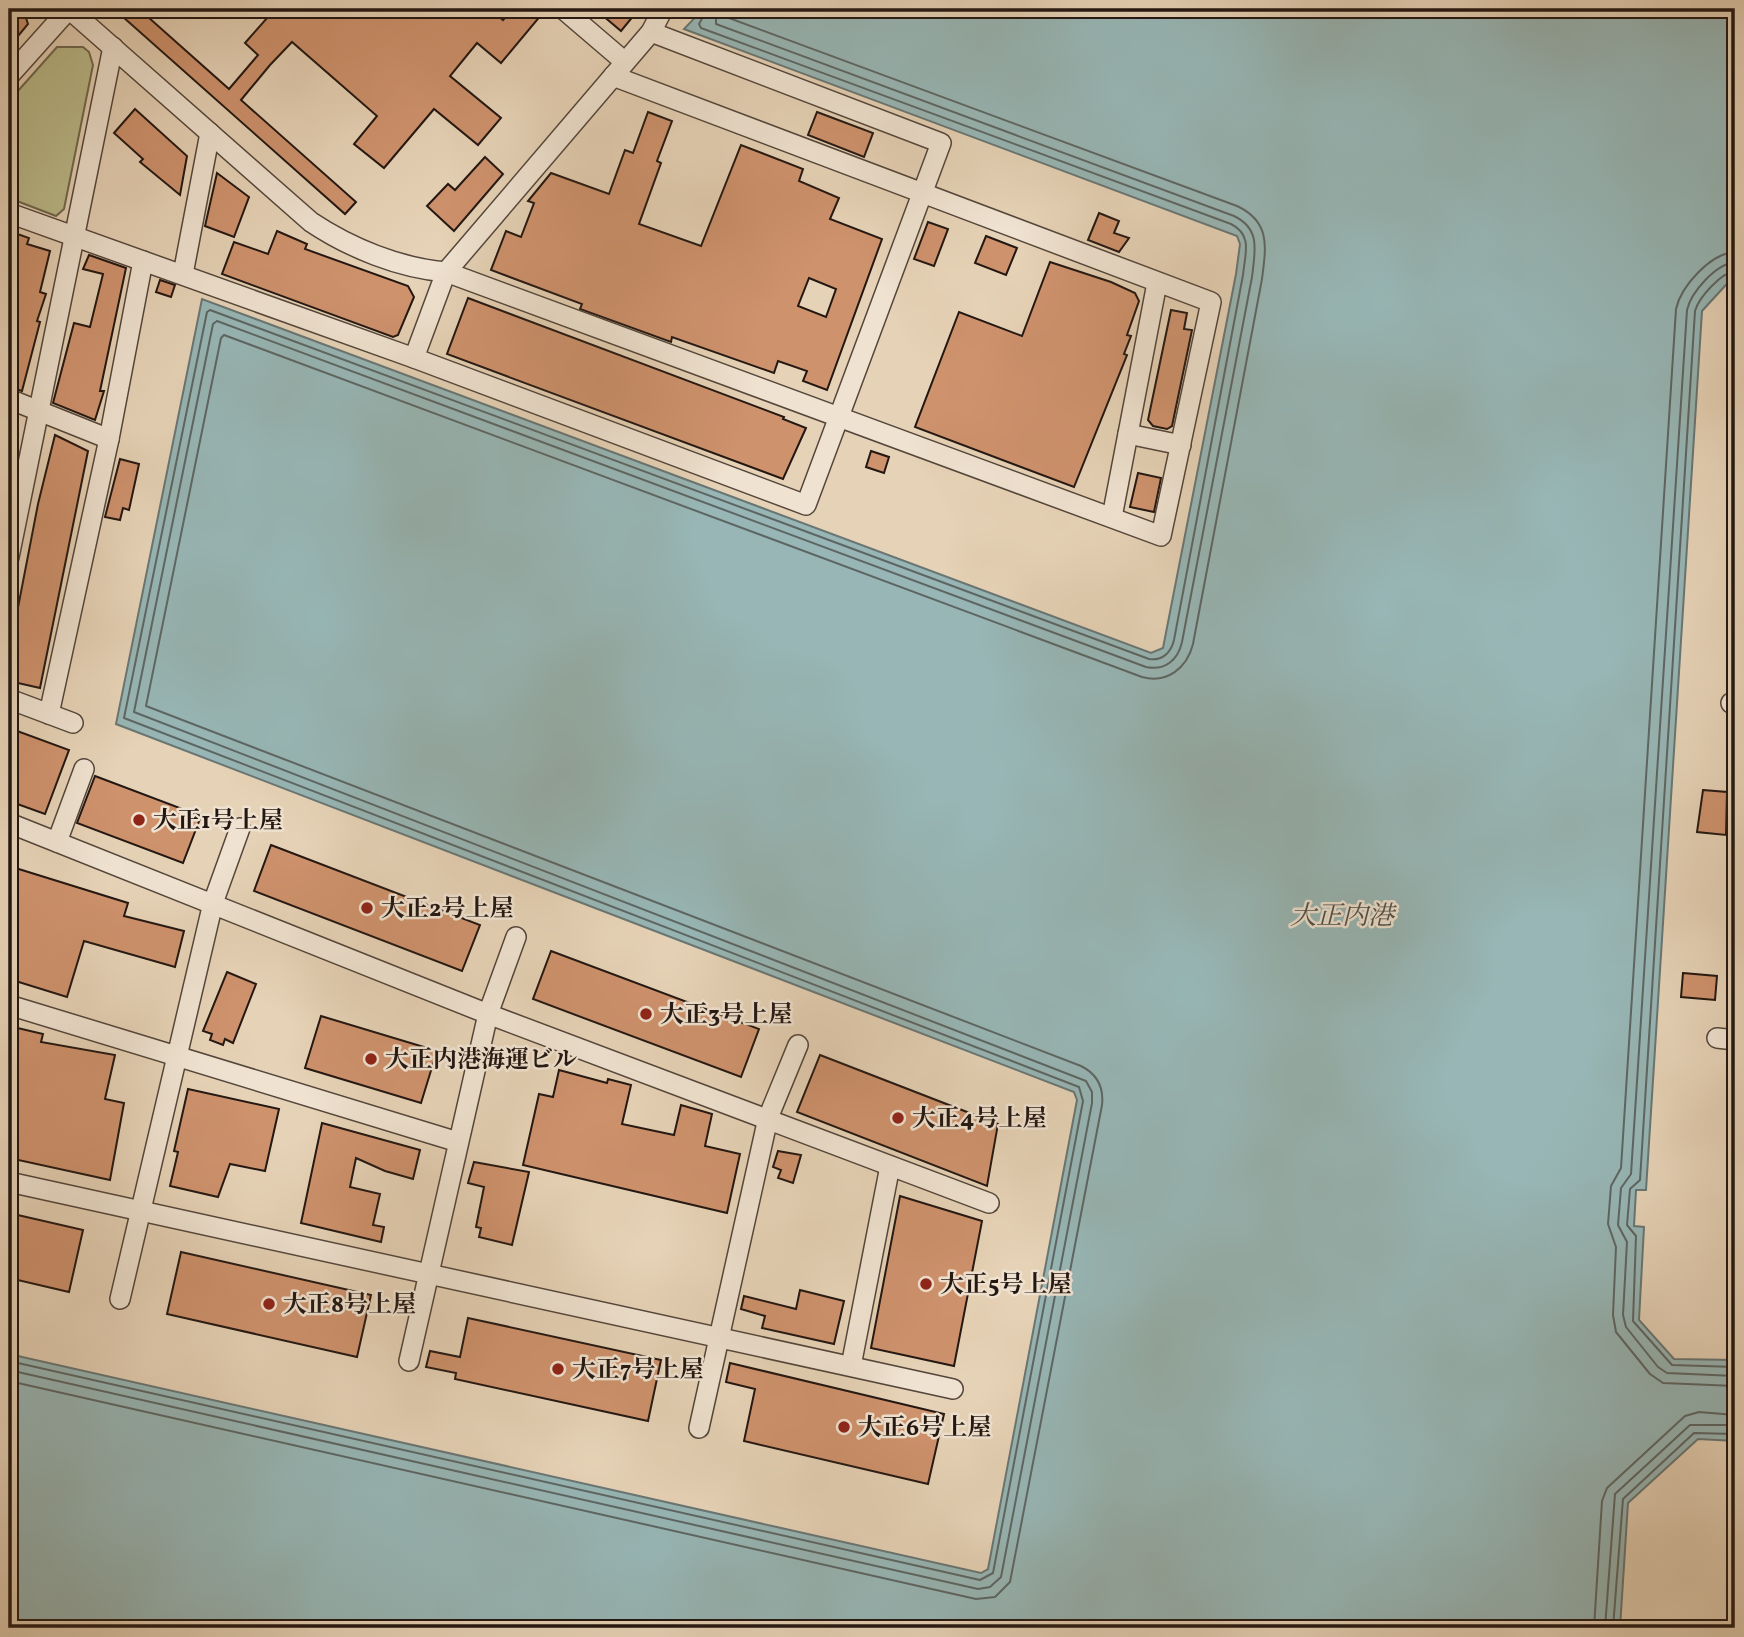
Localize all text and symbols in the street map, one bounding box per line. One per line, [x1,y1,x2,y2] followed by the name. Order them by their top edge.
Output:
[153,805,283,839] place label: 大正1号上屋
[131,812,147,828] marker: 大正1号上屋
[381,893,513,927] place label: 大正2号上屋
[1290,899,1397,935] water label: 大正内港
[359,900,375,916] marker: 大正2号上屋
[660,999,792,1033] place label: 大正3号上屋
[638,1006,654,1022] marker: 大正3号上屋
[385,1044,577,1078] place label: 大正内港海運ビル
[363,1051,379,1067] marker: 大正内港海運ビル
[912,1103,1047,1137] place label: 大正4号上屋
[890,1110,906,1126] marker: 大正4号上屋
[940,1269,1072,1303] place label: 大正5号上屋
[918,1276,934,1292] marker: 大正5号上屋
[283,1289,416,1323] place label: 大正8号上屋
[261,1296,277,1312] marker: 大正8号上屋
[572,1354,703,1388] place label: 大正7号上屋
[550,1361,566,1377] marker: 大正7号上屋
[858,1412,991,1446] place label: 大正6号上屋
[836,1419,852,1435] marker: 大正6号上屋

